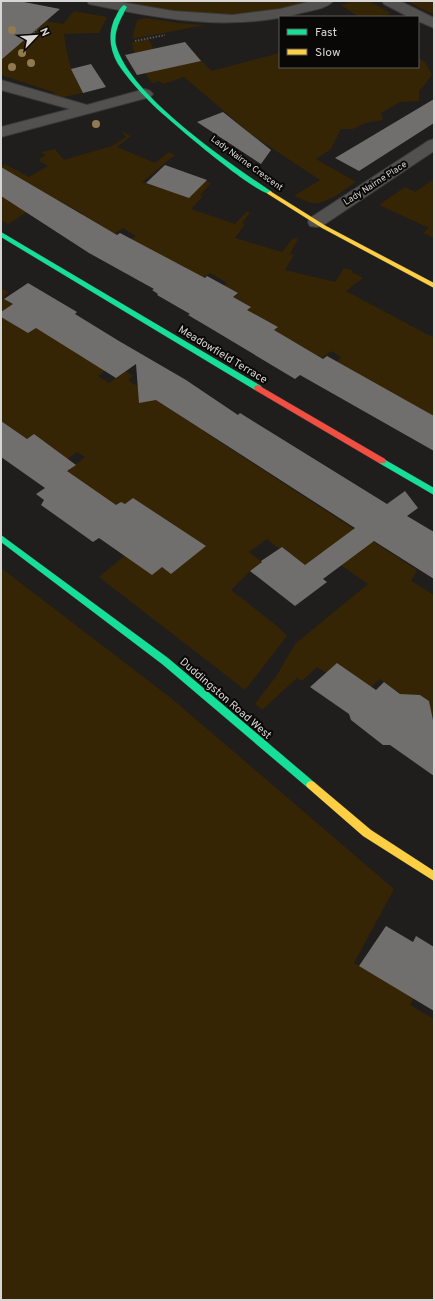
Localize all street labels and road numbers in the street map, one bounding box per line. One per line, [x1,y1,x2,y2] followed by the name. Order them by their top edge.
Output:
[209,134,285,193] street label: Lady Nairne Crescent
[342,159,409,208] street label: Lady Nairne Place
[175,323,270,387] street label: Meadowfield Terrace
[177,655,274,742] street label: Duddingston Road West

